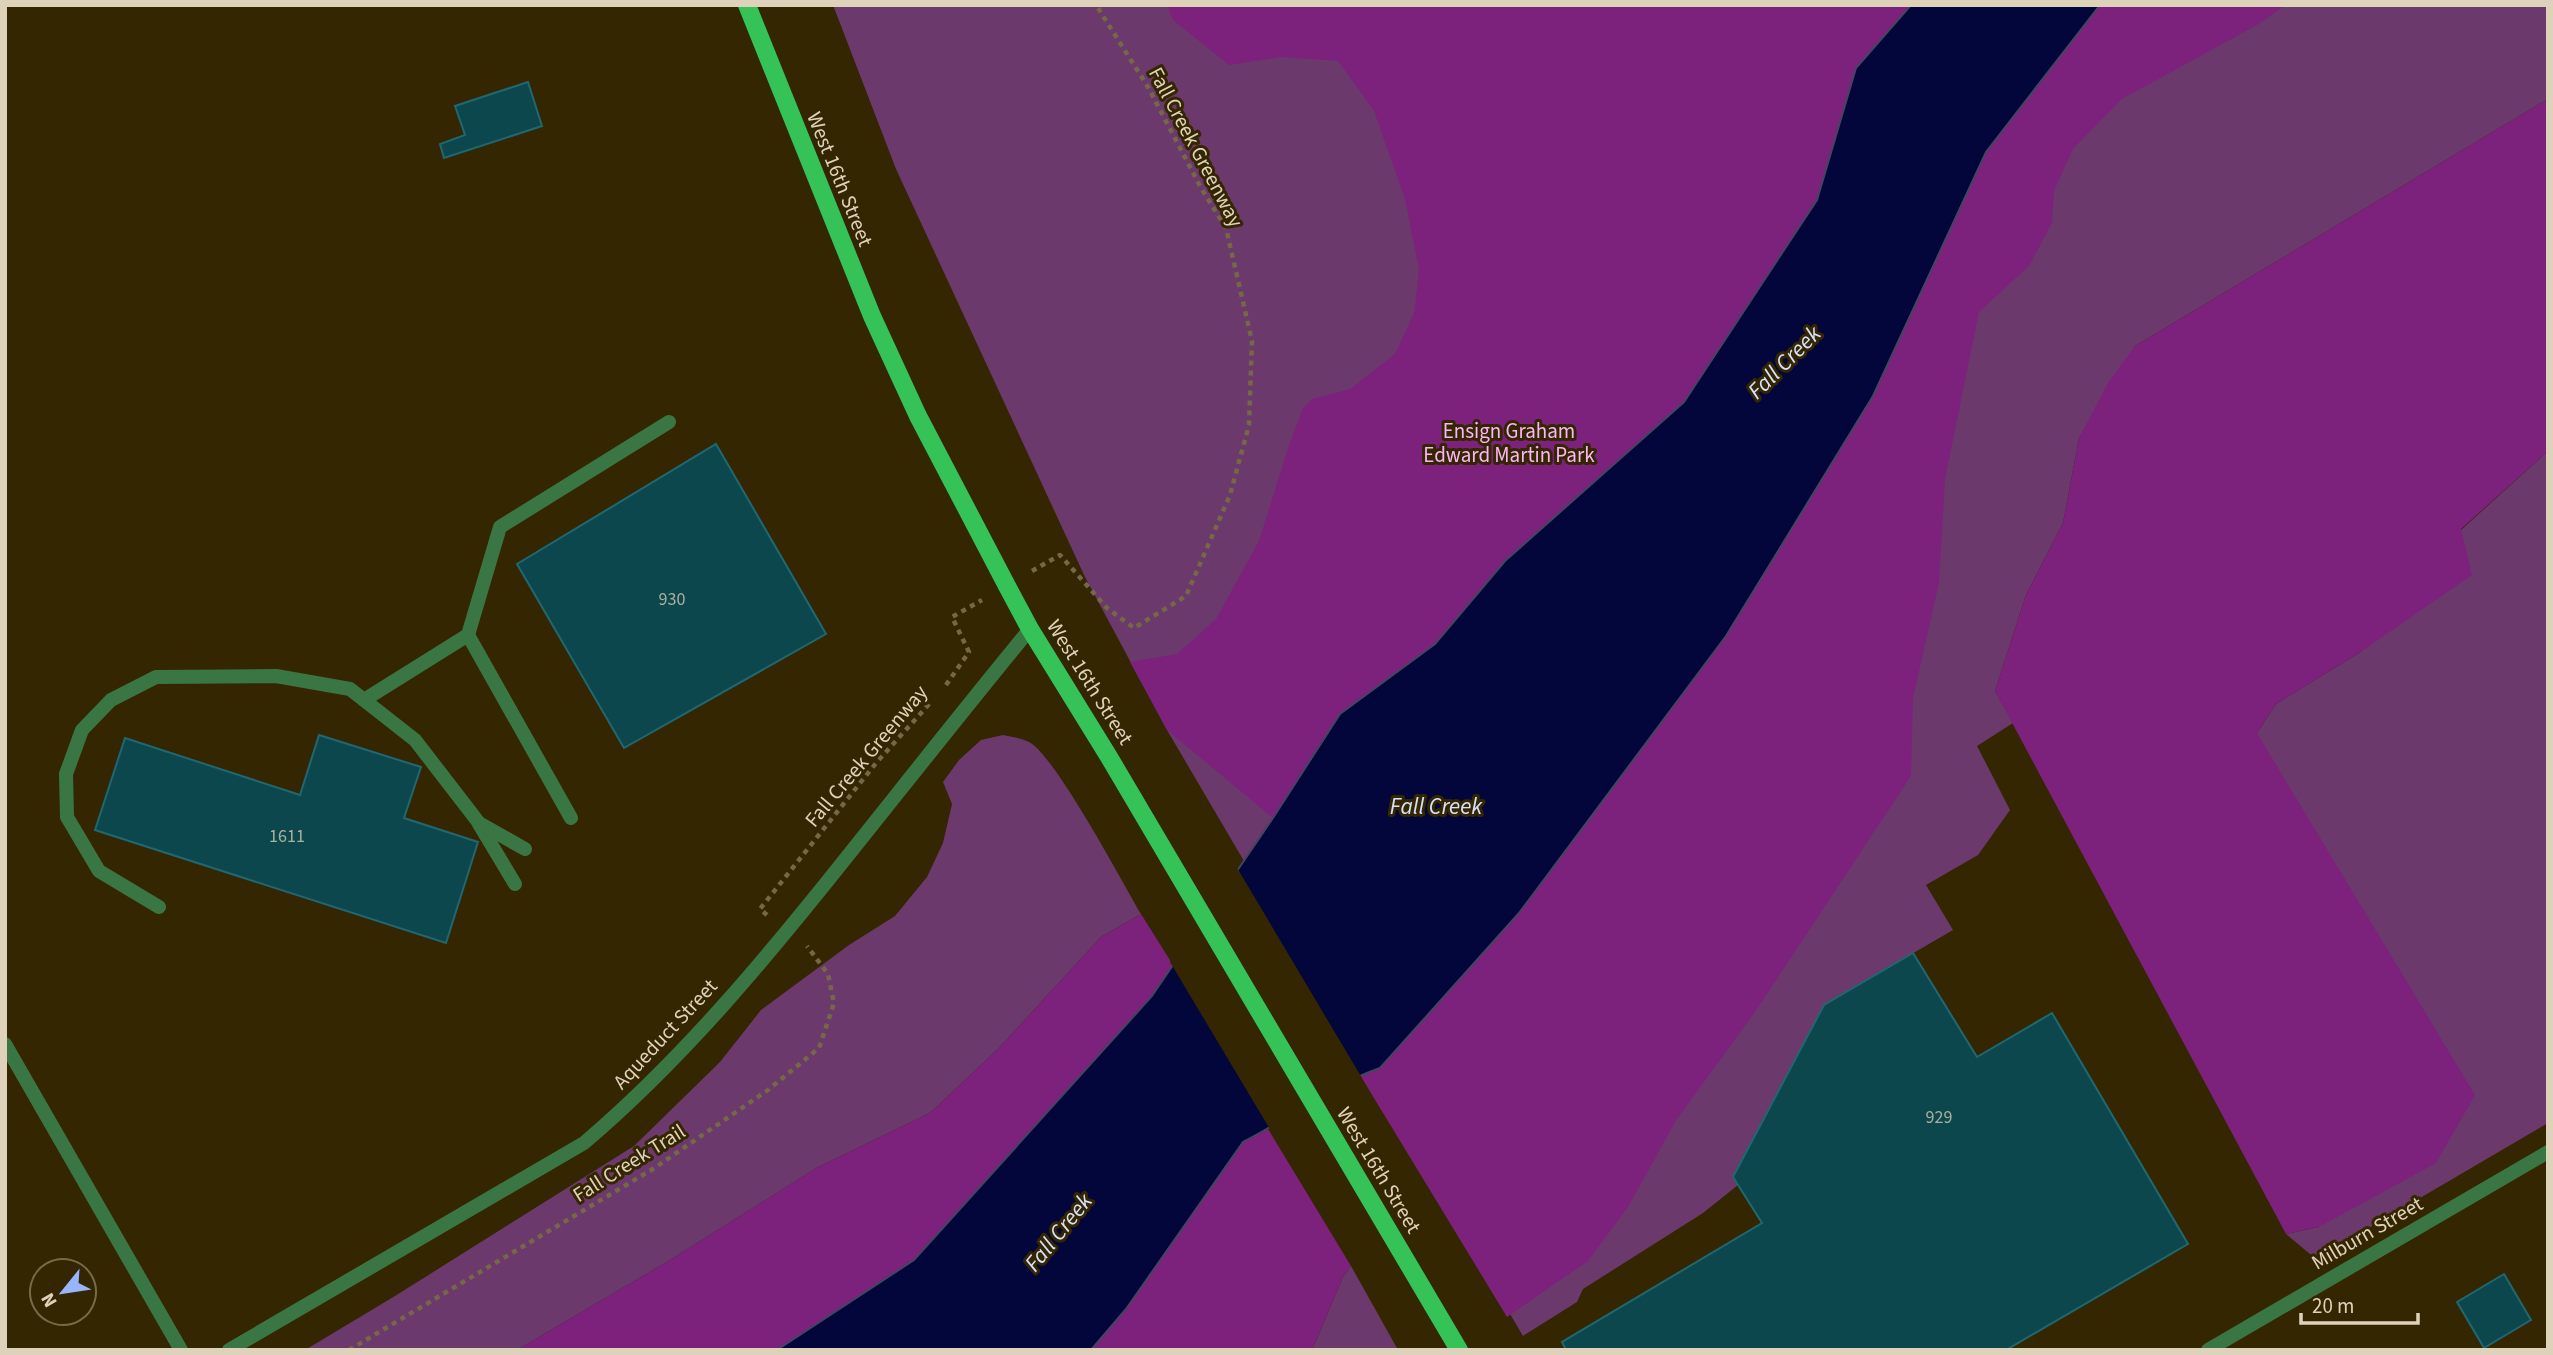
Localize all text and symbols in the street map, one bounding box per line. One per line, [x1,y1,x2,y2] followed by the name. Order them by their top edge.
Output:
[1141,62,1251,232] street label: Fall Creek Greenway
[799,107,881,251] street label: West 16th Street
[1740,317,1829,407] water label: Fall Creek
[1423,416,1595,470] park label: Ensign Graham Edward Martin Park
[659,587,685,612] house number: 930
[1039,613,1141,751] street label: West 16th Street
[798,678,935,834] street label: Fall Creek Greenway
[1390,790,1483,823] water label: Fall Creek
[269,824,305,849] house number: 1611
[606,972,724,1096] street label: Aqueduct Street
[1329,1101,1429,1239] street label: West 16th Street
[1926,1105,1952,1130] house number: 929
[567,1116,691,1210] street label: Fall Creek Trail
[1017,1185,1101,1279] water label: Fall Creek
[2306,1189,2428,1277] street label: Milburn Street
[28,1257,98,1327] north arrow
[2301,1282,2418,1326] scale bar
[35,1288,64,1312] text: N
[2312,1291,2354,1321] text: 20 m

